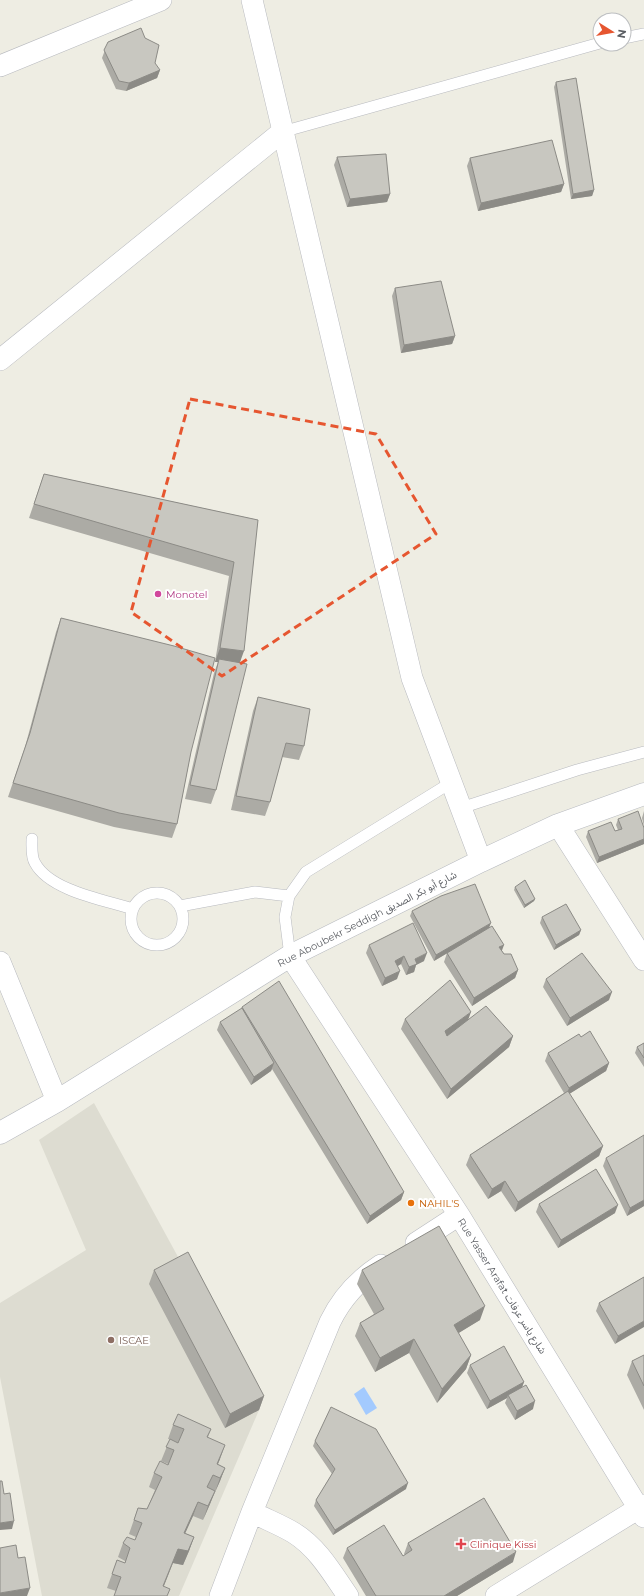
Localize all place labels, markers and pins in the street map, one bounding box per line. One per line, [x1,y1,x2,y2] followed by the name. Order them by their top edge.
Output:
[166,588,207,601] place label: Monotel
[153,589,163,599] marker: Monotel
[419,1197,460,1210] place label: NAHIL'S
[406,1198,416,1208] marker: NAHIL'S
[119,1334,149,1347] place label: ISCAE
[106,1335,116,1345] marker: ISCAE
[455,1538,467,1550] marker: Clinique Kissi
[470,1538,536,1551] place label: Clinique Kissi

